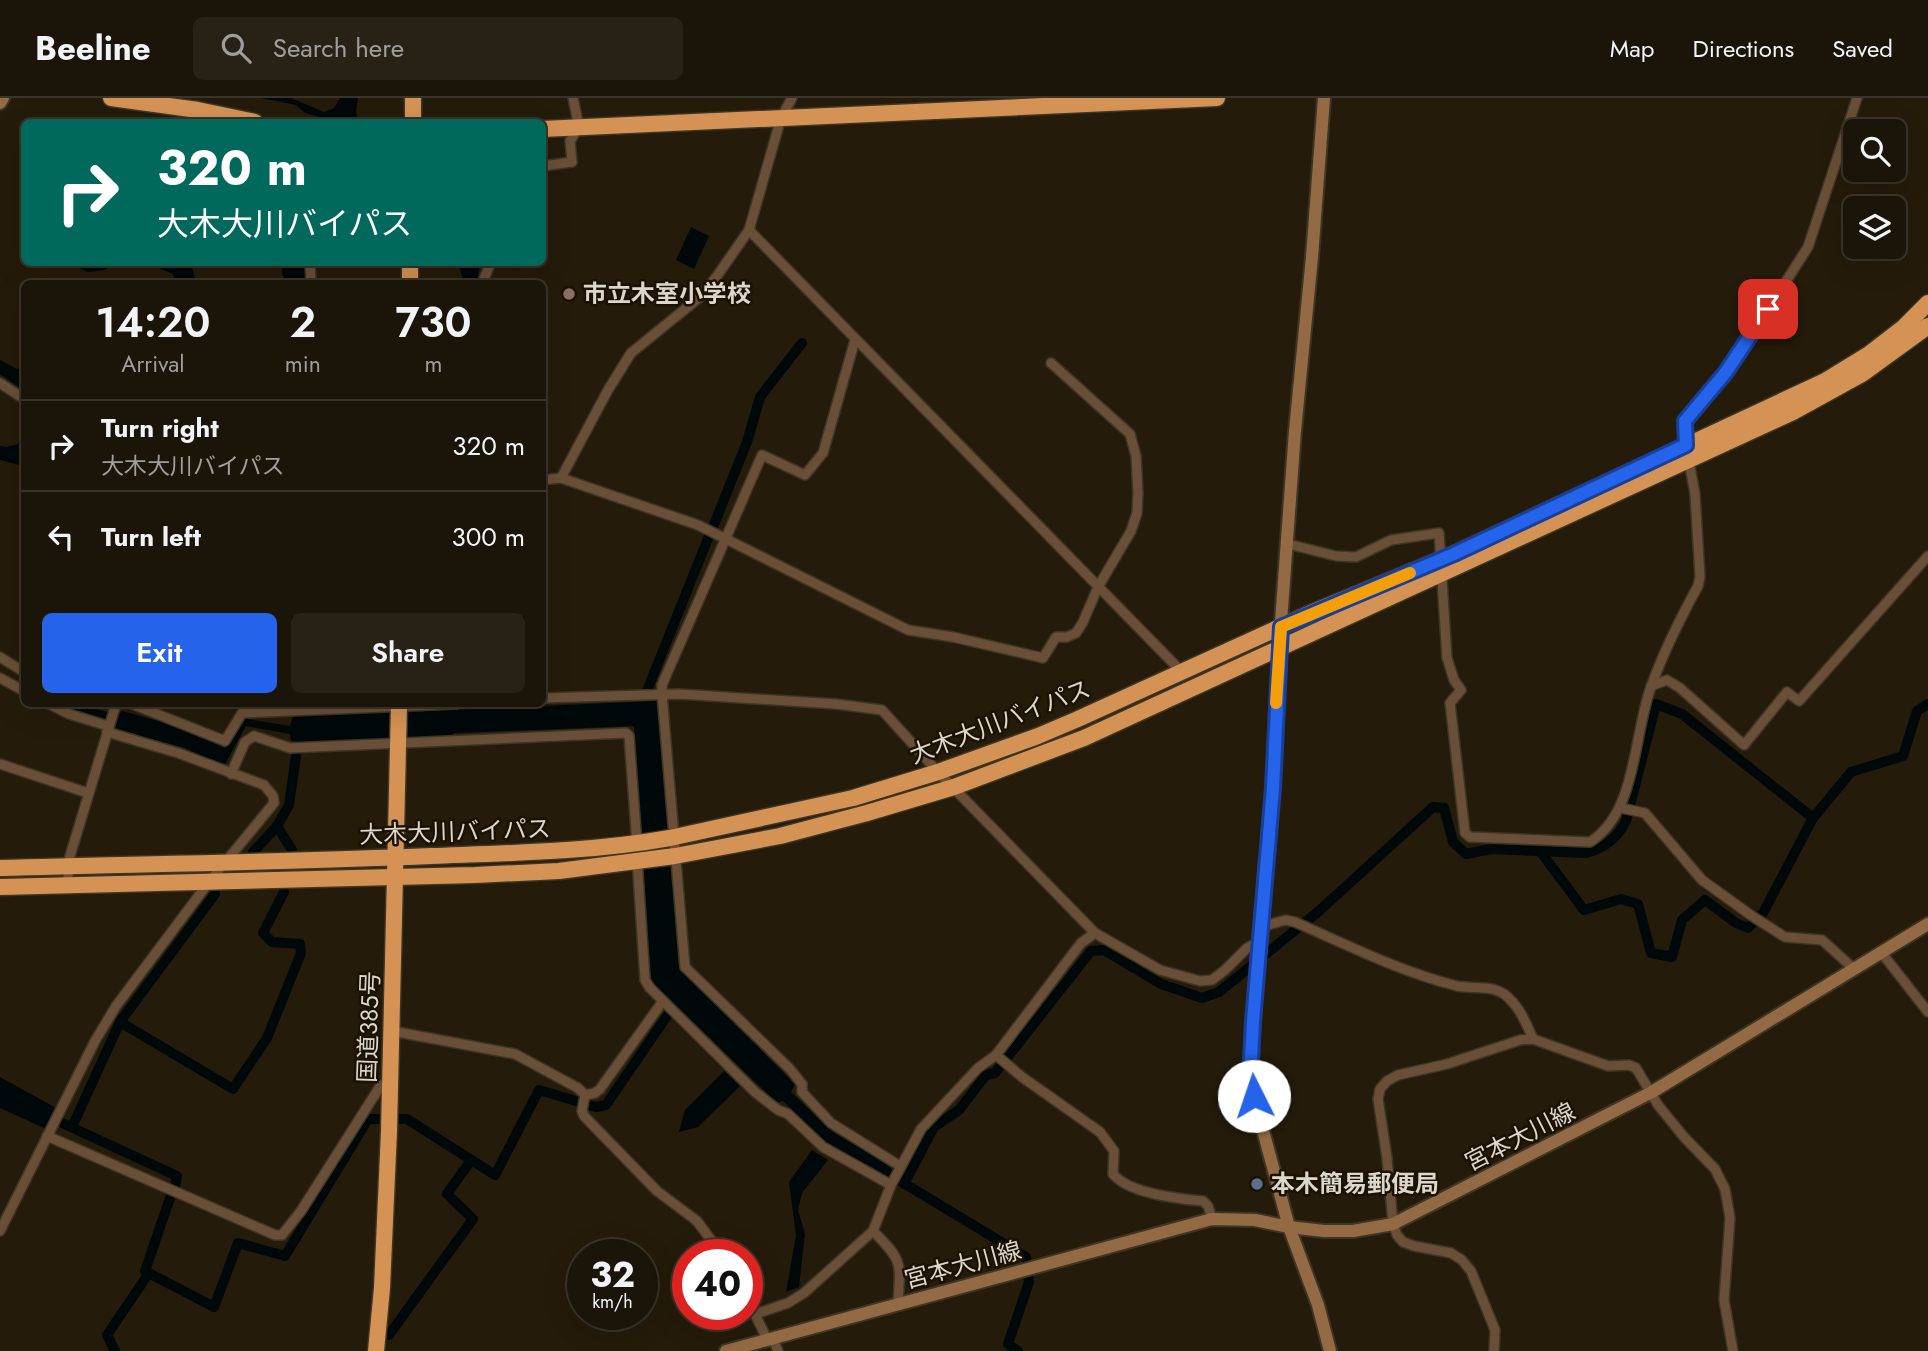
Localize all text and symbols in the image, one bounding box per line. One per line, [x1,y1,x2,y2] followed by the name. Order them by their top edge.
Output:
[193,17,683,80] search box
[35,25,151,72] text: Beeline
[217,29,255,67] icon: search
[273,29,404,67] text: Search here
[1610,31,1655,66] text: Map
[1693,31,1794,66] text: Directions
[1832,31,1893,66] text: Saved
[1843,119,1906,259] map controls
[1843,119,1906,182] button: search
[157,133,307,203] text: 320 m
[42,147,133,238] icon: right
[1843,196,1906,259] button: layers
[157,201,412,247] text: 大木大川バイパス
[583,276,751,311] place label: 市立木室小学校
[1738,279,1798,339] pin
[561,286,577,302] marker: 市立木室小学校
[1749,290,1787,328] icon: arrive
[95,292,210,353] text: 14:20
[290,292,316,353] text: 2
[395,292,472,353] text: 730
[121,347,185,381] text: Arrival
[285,347,321,381] text: min
[424,347,442,381] text: m
[101,409,219,447] text: Turn right
[42,427,80,465] icon: right
[452,427,525,465] text: 320 m
[101,449,285,483] text: 大木大川バイパス
[42,518,80,556] icon: left
[101,518,201,556] text: Turn left
[452,518,525,556] text: 300 m
[42,613,277,693] button: Exit
[291,613,525,693] button: Share
[904,671,1095,772] street label: 大木大川バイパス
[359,811,551,852] street label: 大木大川バイパス
[349,971,388,1083] street label: 国道385号
[1217,1059,1291,1133] position arrow
[1458,1094,1581,1179] street label: 宮本大川線
[1271,1166,1439,1201] place label: 本木簡易郵便局
[1249,1176,1265,1192] marker: 本木簡易郵便局
[900,1232,1025,1297] street label: 宮本大川線
[672,1239,763,1330] speed limit sign: 40
[590,1250,635,1300] text: 32
[592,1289,633,1315] text: km/h

